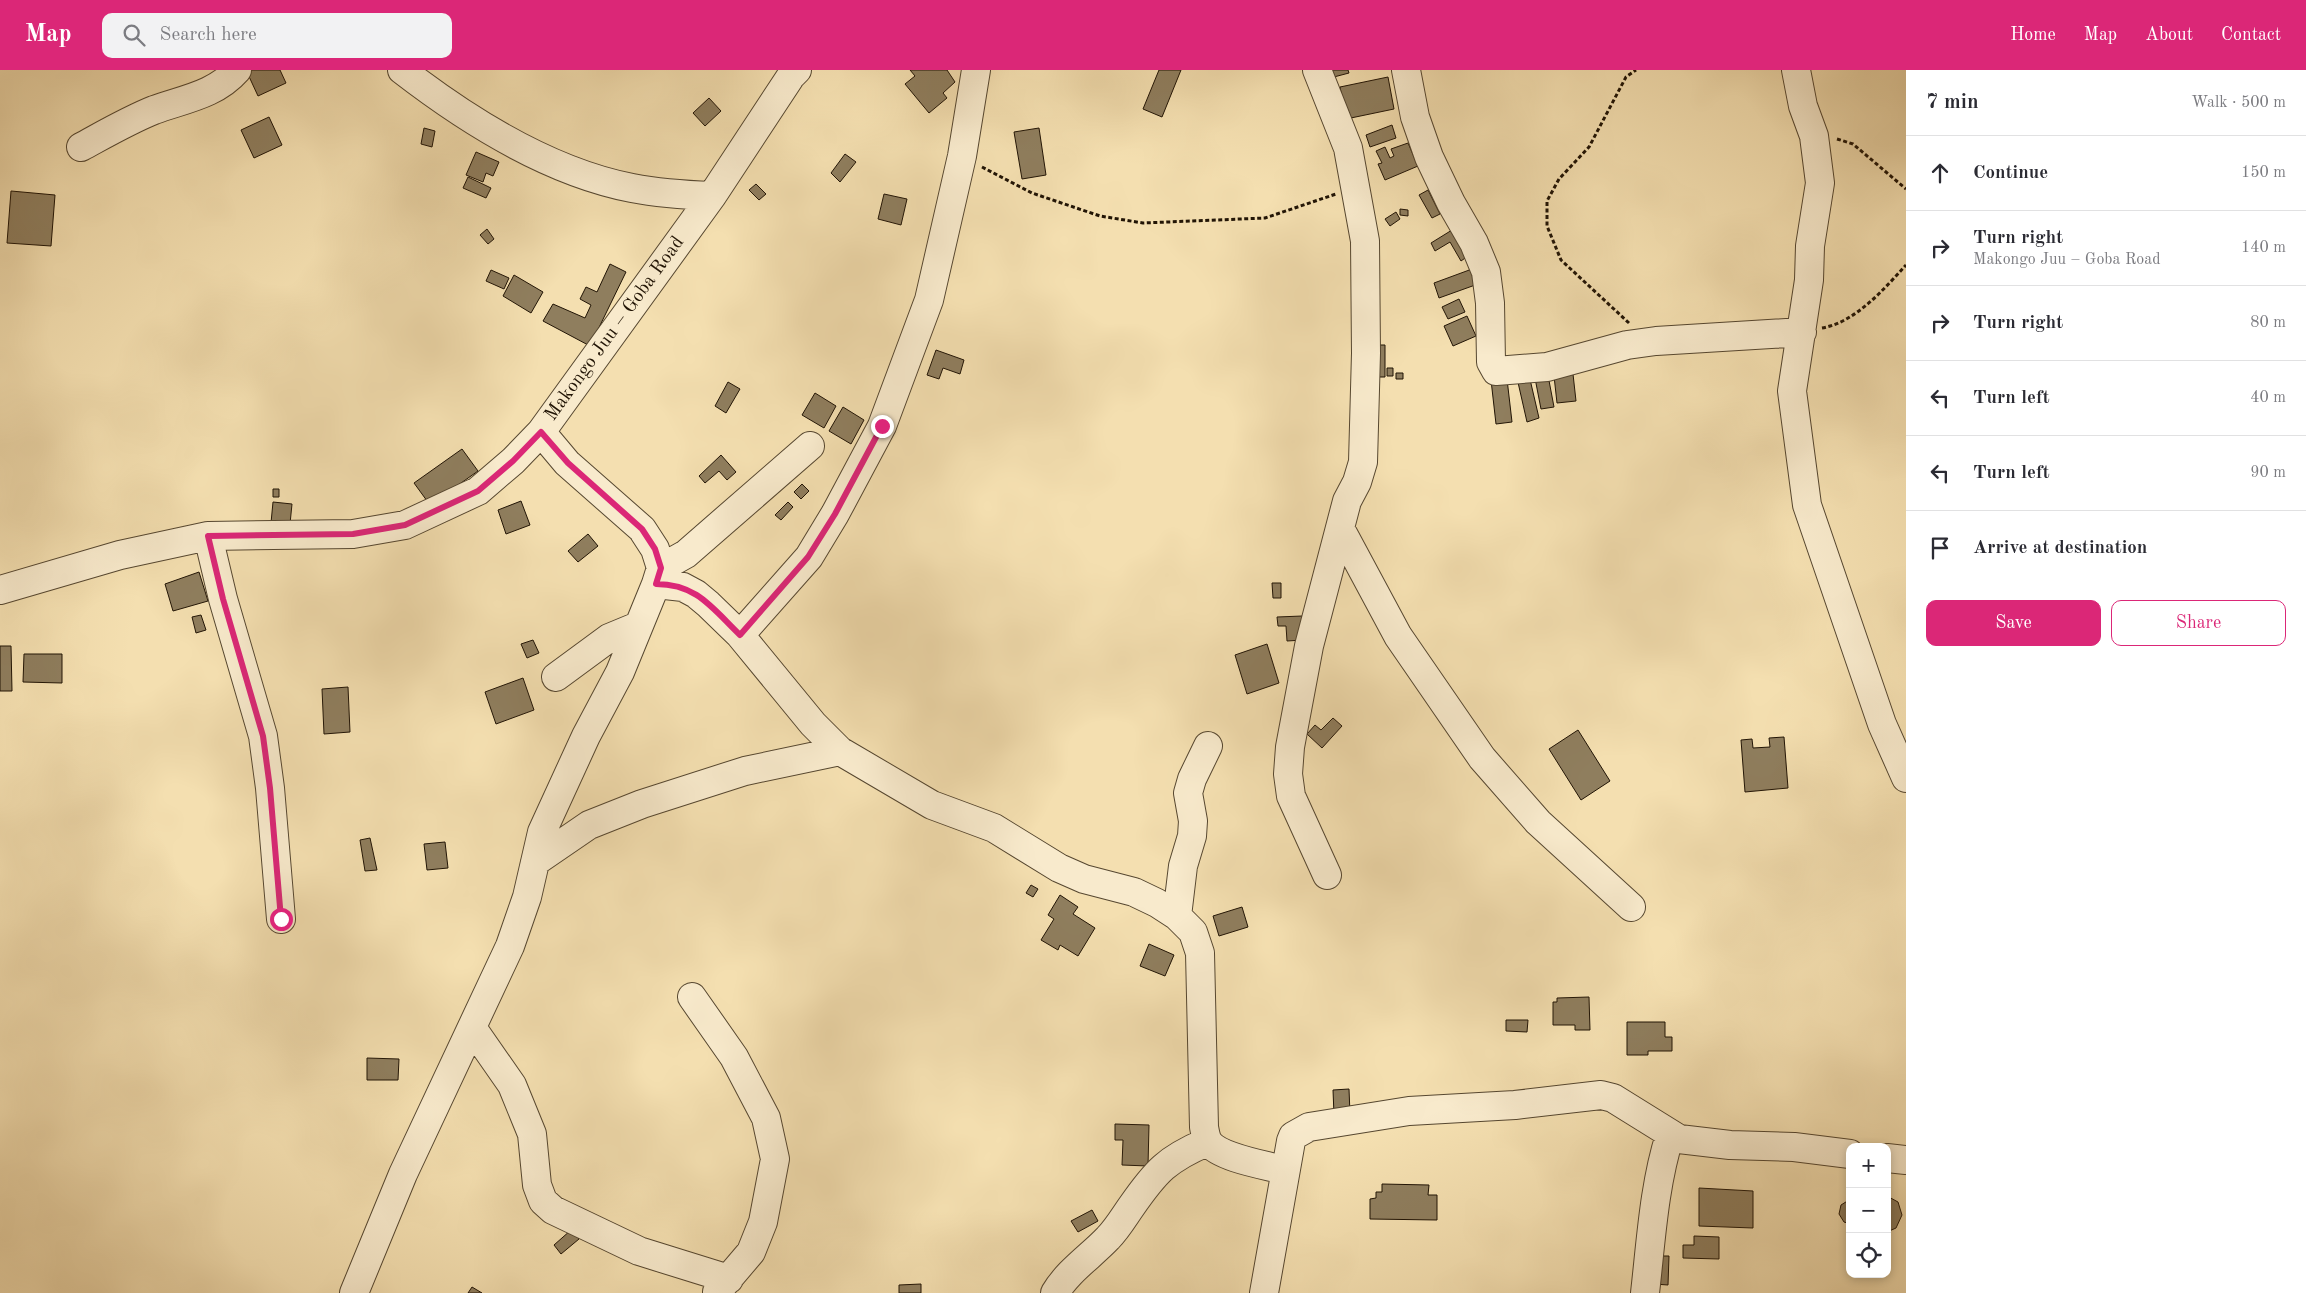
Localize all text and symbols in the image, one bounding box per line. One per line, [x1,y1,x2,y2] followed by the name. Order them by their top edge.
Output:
[102,13,452,58] search box
[120,21,148,49] icon: search
[25,23,72,47] text: Map
[160,26,257,45] text: Search here
[2010,26,2056,44] text: Home
[2084,26,2117,44] text: Map
[2145,26,2193,44] text: About
[2221,26,2281,44] text: Contact
[1926,92,1979,113] text: 7 min
[2191,95,2286,111] text: Walk · 500 m
[1926,159,1954,187] icon: ahead
[1973,164,2048,183] text: Continue
[2241,165,2286,181] text: 150 m
[1973,229,2063,248] text: Turn right
[542,233,688,425] street label: Makongo Juu – Goba Road
[1926,234,1954,262] icon: right
[2241,240,2286,256] text: 140 m
[1973,252,2161,268] text: Makongo Juu – Goba Road
[1926,309,1954,337] icon: right
[1973,314,2063,333] text: Turn right
[2250,315,2286,331] text: 80 m
[1926,384,1954,412] icon: left
[1973,389,2050,408] text: Turn left
[2250,390,2286,406] text: 40 m
[871,415,894,438] route end
[1926,459,1954,487] icon: left
[1973,464,2050,483] text: Turn left
[2250,465,2286,481] text: 90 m
[1926,534,1954,562] icon: arrive
[1973,539,2147,558] text: Arrive at destination
[1926,600,2101,646] button: Save
[2111,600,2286,646] button: Share
[270,908,293,931] route start
[1846,1143,1891,1278] map controls
[1846,1143,1891,1188] button: +
[1846,1188,1891,1233] button: −
[1846,1233,1891,1278] button: locate

